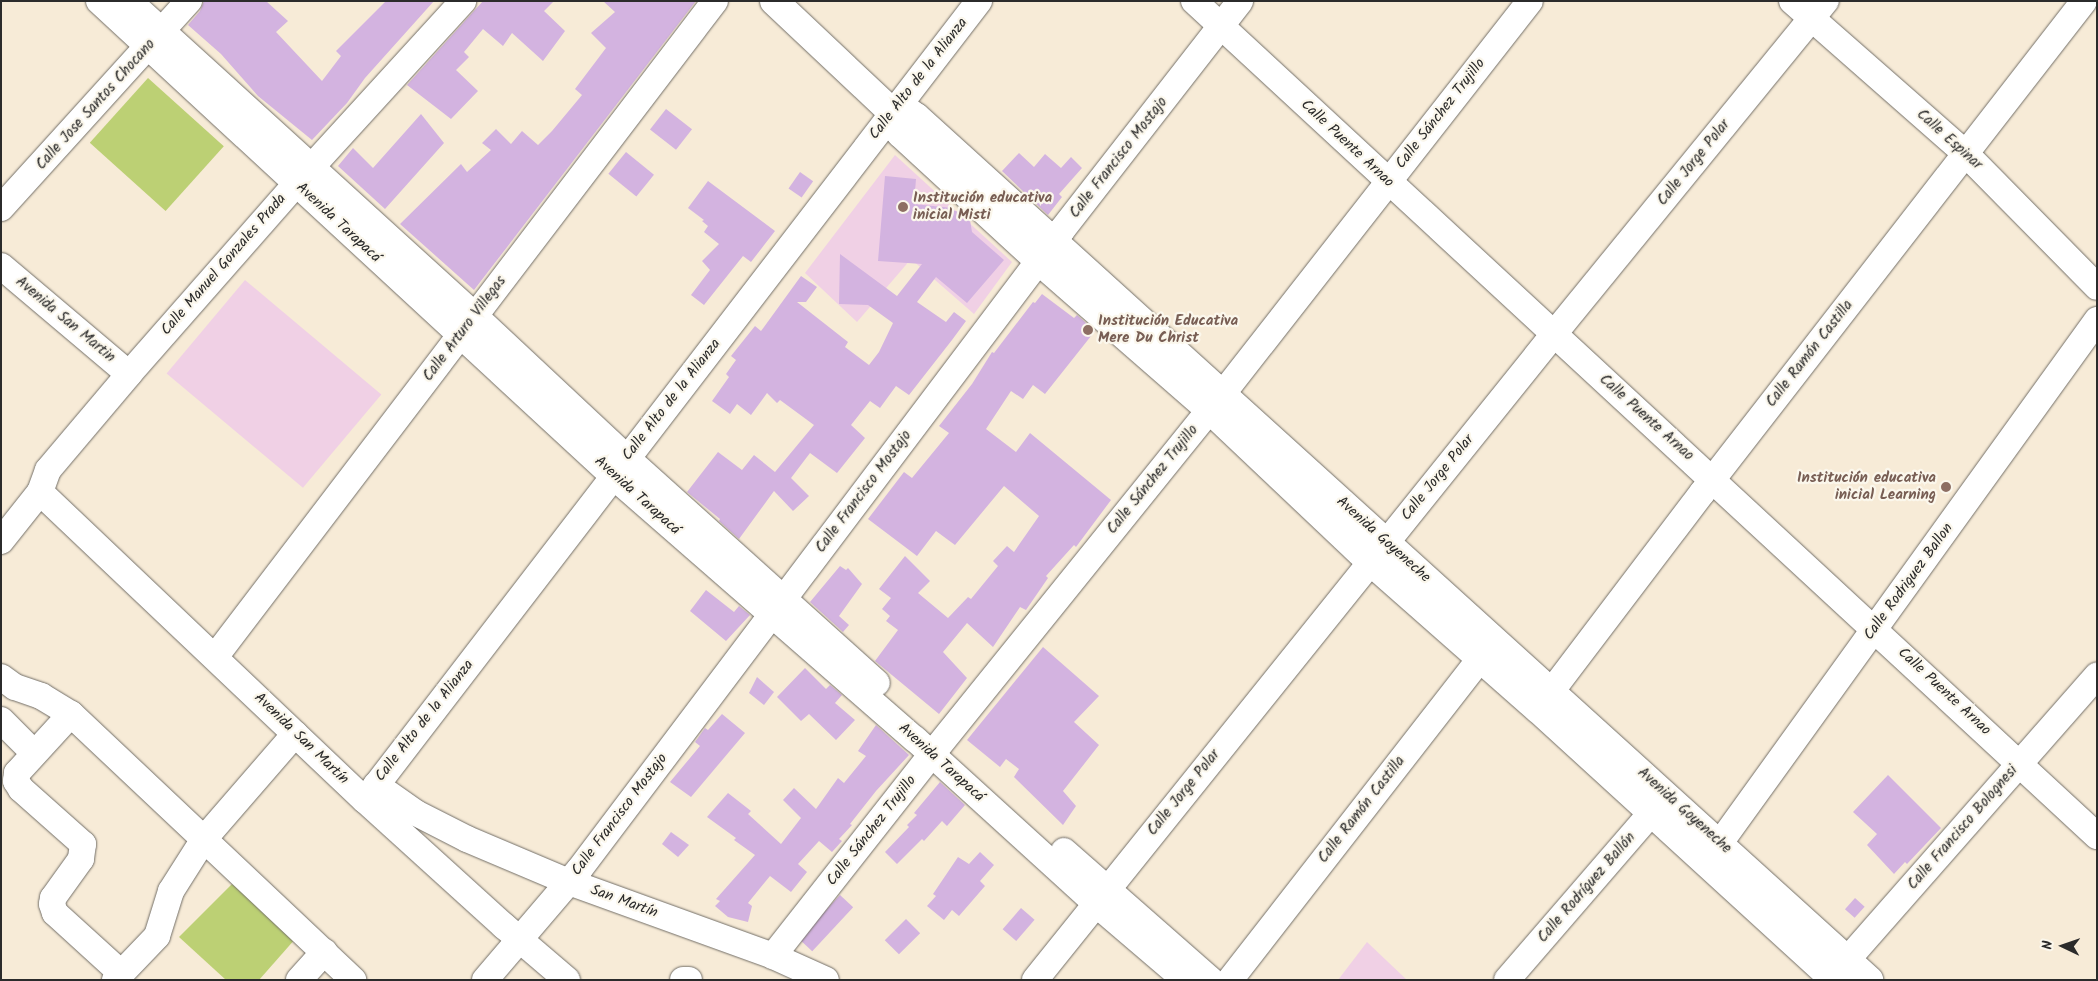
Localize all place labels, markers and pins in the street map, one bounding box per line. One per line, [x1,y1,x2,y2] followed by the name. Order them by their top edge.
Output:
[913,189,1052,224] place label: Institución educativa inicial Misti
[897,201,909,213] marker: Institución educativa inicial Misti
[1098,312,1238,347] place label: Institución Educativa Mere Du Christ
[1082,324,1094,336] marker: Institución Educativa Mere Du Christ
[1797,469,1936,504] place label: Institución educativa inicial Learning
[1940,481,1952,493] marker: Institución educativa inicial Learning

